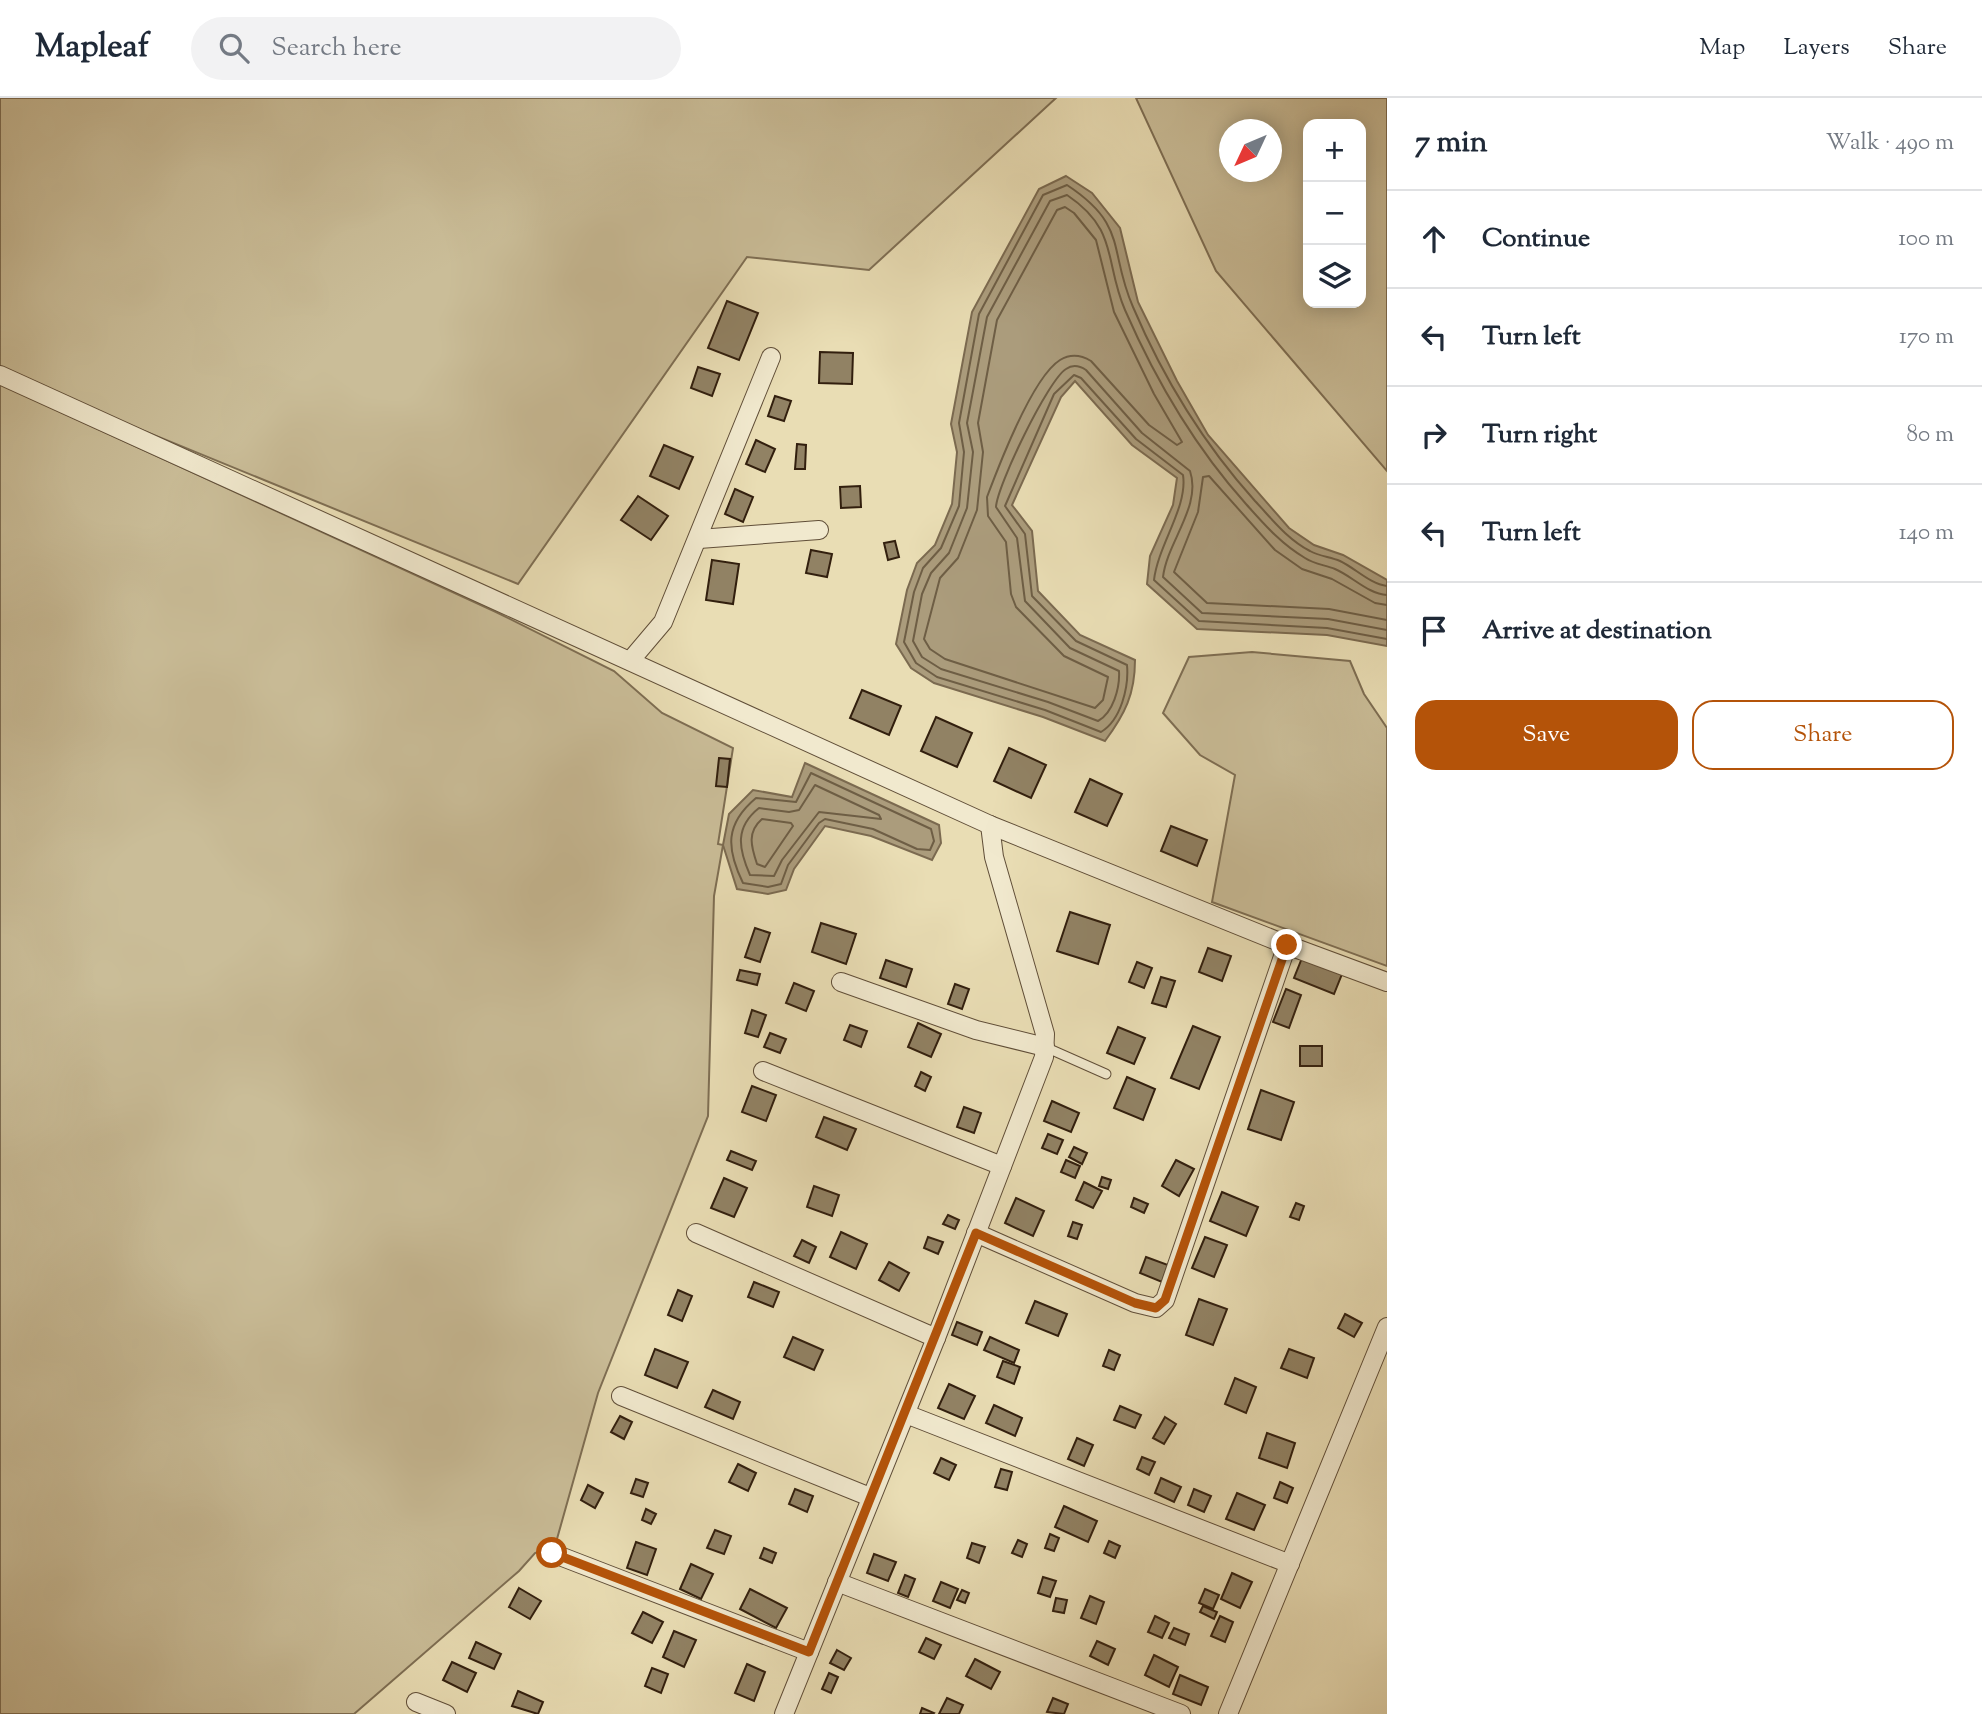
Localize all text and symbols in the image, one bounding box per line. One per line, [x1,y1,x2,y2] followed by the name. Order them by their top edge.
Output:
[191,17,681,80] search box
[35,24,149,72] text: Mapleaf
[215,29,253,67] icon: search
[271,30,402,67] text: Search here
[1699,31,1745,65] text: Map
[1783,31,1850,65] text: Layers
[1888,31,1947,65] text: Share
[1219,119,1282,182] north arrow
[1303,119,1366,308] map controls
[1303,119,1366,182] button: +
[1415,122,1487,165] text: 7 min
[1826,127,1954,160] text: Walk · 490 m
[1303,182,1366,245] button: −
[1415,220,1453,258] icon: ahead
[1482,221,1590,258] text: Continue
[1898,223,1954,256] text: 100 m
[1303,245,1366,308] button: layers
[1415,318,1453,356] icon: left
[1482,319,1581,356] text: Turn left
[1899,321,1954,354] text: 170 m
[1415,416,1453,454] icon: right
[1482,417,1597,454] text: Turn right
[1906,419,1954,452] text: 80 m
[1415,514,1453,552] icon: left
[1482,515,1581,552] text: Turn left
[1899,517,1954,550] text: 140 m
[1415,612,1453,650] icon: arrive
[1482,613,1712,650] text: Arrive at destination
[1415,700,1678,770] button: Save
[1692,700,1954,770] button: Share
[1271,929,1302,960] route end
[536,1537,567,1568] route start

